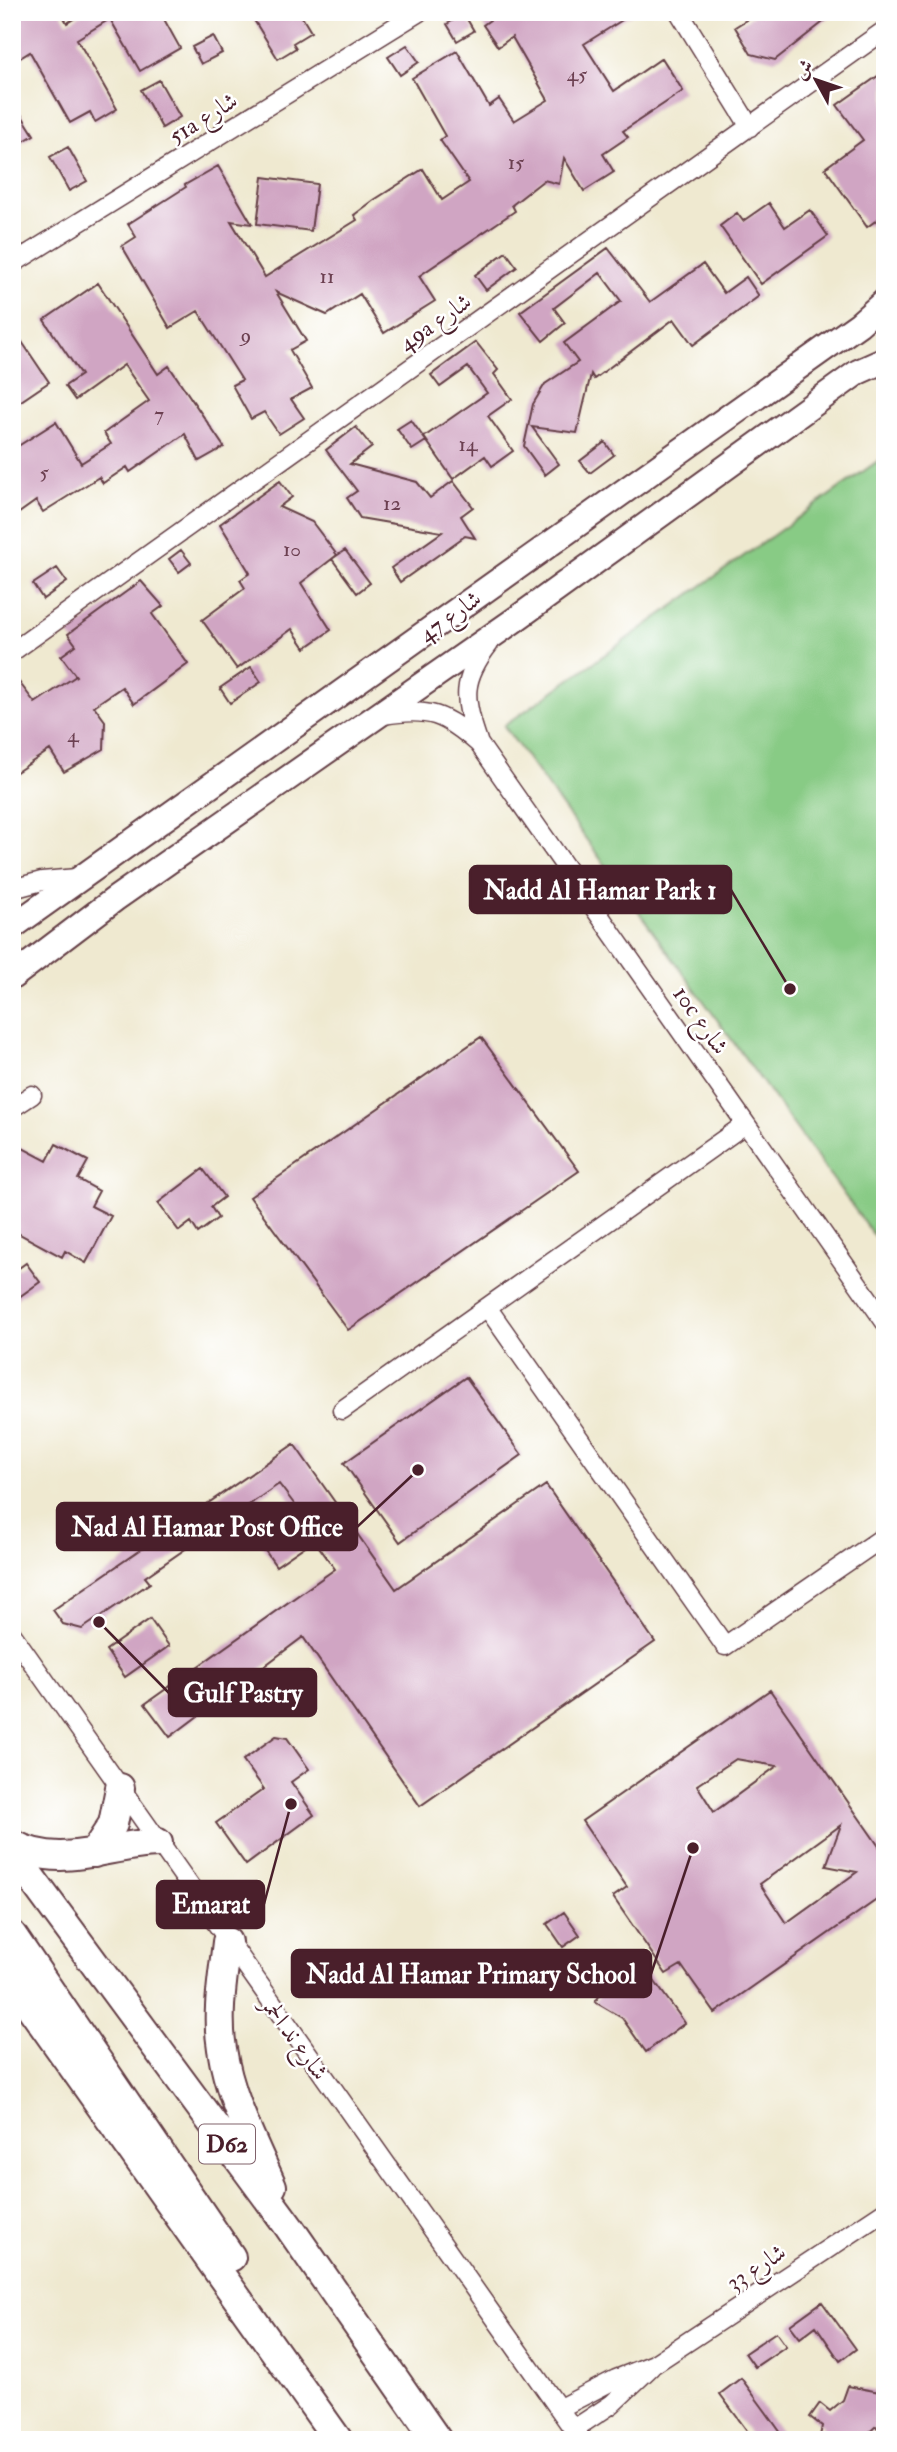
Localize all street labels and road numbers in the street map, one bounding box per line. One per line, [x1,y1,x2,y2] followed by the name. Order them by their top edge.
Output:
[163,85,246,155] street label: 51a شارع
[393,286,480,362] street label: 49a شارع
[413,583,490,653] street label: شارع 47
[662,980,735,1063] street label: 10c شارع
[249,1988,335,2089] street label: شارع ند الحمر
[199,2124,255,2164] road number: D62
[721,2237,794,2302] street label: شارع 33

